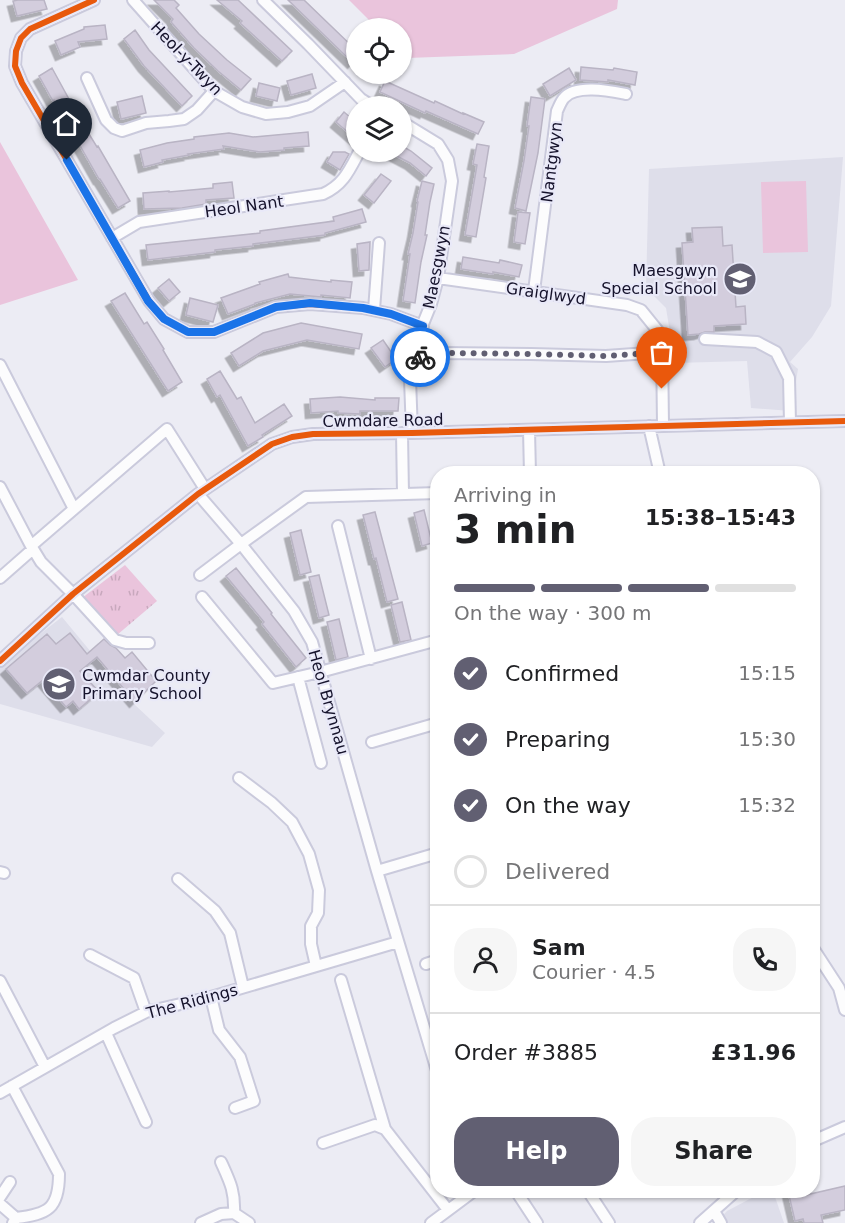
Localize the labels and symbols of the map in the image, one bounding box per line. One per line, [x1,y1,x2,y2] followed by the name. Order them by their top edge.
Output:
[147,18,226,99] street label: Heol-y-Twyn
[41,98,92,160] pin
[537,121,566,203] street label: Nantgwyn
[203,192,285,221] street label: Heol Nant
[419,224,454,310] street label: Maesgwyn
[601,261,717,298] place label: Maesgwyn Special School
[722,261,758,297] school or university icon: Maesgwyn Special School
[505,278,587,309] street label: Graiglwyd
[390,327,450,387] courier
[636,327,687,389] pin
[322,410,444,431] street label: Cwmdare Road
[304,647,353,757] street label: Heol Brynnau
[41,666,77,702] school or university icon: Cwmdar County Primary School
[82,666,210,703] place label: Cwmdar County Primary School
[143,980,240,1023] street label: The Ridings

